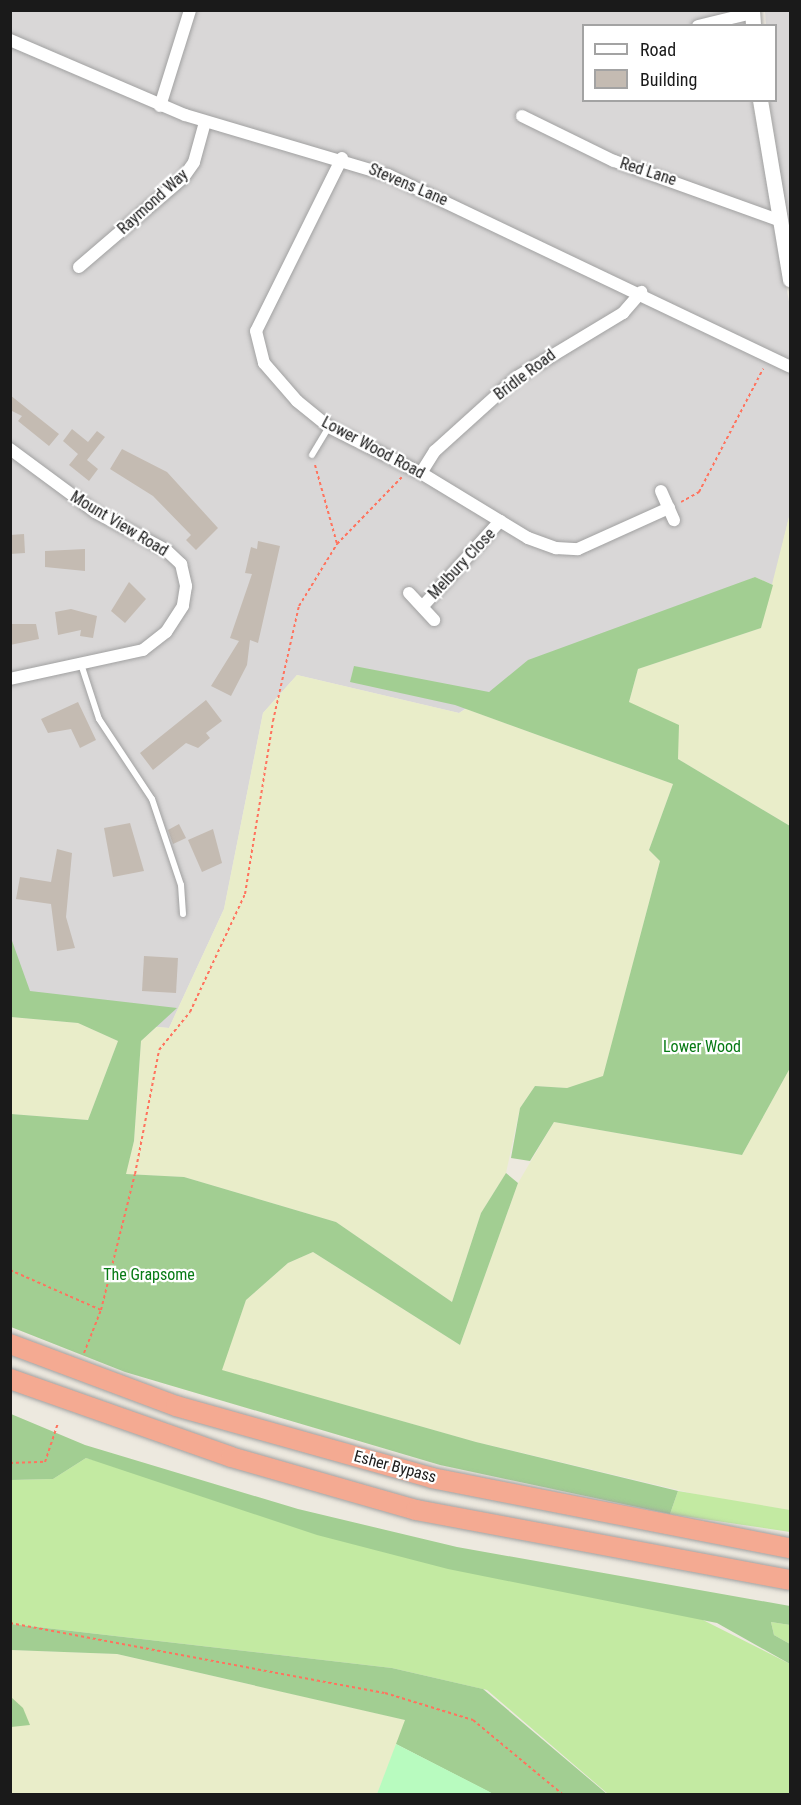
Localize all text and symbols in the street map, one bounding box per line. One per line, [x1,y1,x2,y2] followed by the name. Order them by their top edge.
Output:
[582,24,777,102] legend
[640,39,676,60] text: Road
[640,69,697,90] text: Building
[617,154,679,190] street label: Red Lane
[366,160,450,210] street label: Stevens Lane
[114,165,192,239] street label: Raymond Way
[490,346,560,404] street label: Bridle Road
[318,413,428,483] street label: Lower Wood Road
[67,487,171,561] street label: Mount View Road
[424,525,500,603] street label: Melbury Close
[663,1037,741,1057] park label: Lower Wood
[103,1265,195,1285] park label: The Grapsome
[352,1447,438,1487] street label: Esher Bypass

